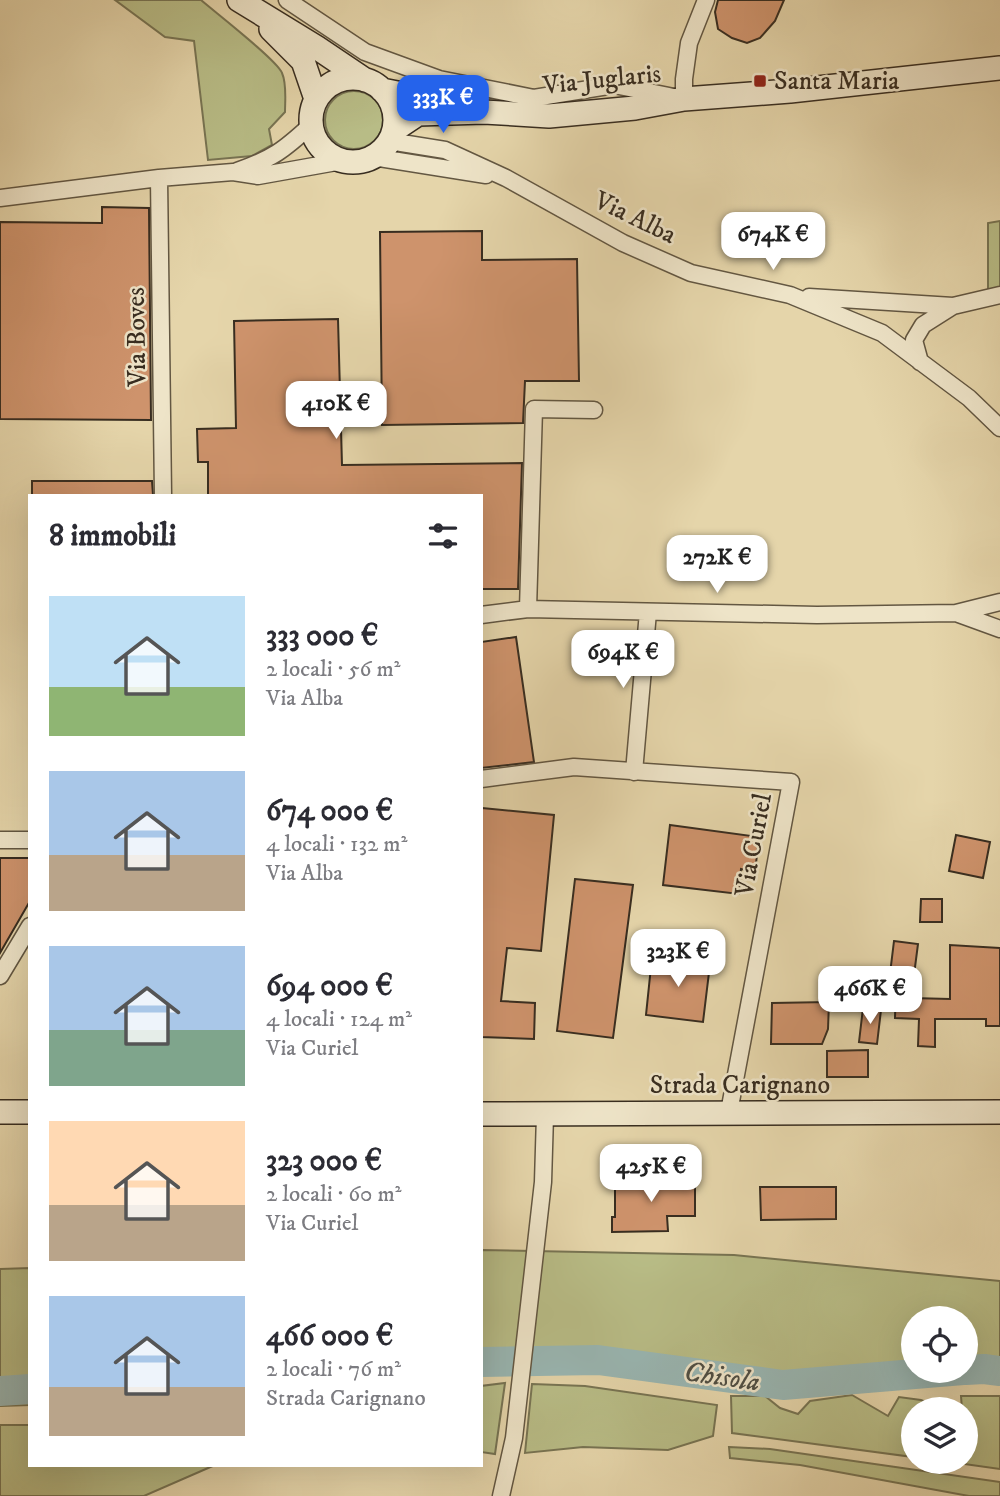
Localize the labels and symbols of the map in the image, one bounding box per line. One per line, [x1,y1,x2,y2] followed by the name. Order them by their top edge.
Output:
[540,57,663,103] street label: Via Juglaris
[774,65,899,98] place label: Santa Maria
[752,73,768,89] marker: Santa Maria
[386,76,500,135] pin: 333K €
[588,184,681,252] street label: Via Alba
[716,212,830,272] pin: 674K €
[120,287,154,388] street label: Via Boves
[279,382,393,441] pin: 410K €
[660,536,774,595] pin: 272K €
[566,630,680,690] pin: 694K €
[728,790,780,900] street label: Via Curiel
[621,930,735,989] pin: 323K €
[813,967,927,1026] pin: 466K €
[650,1069,830,1102] street label: Strada Carignano
[594,1144,708,1204] pin: 425K €
[682,1354,762,1400] water label: Chisola

